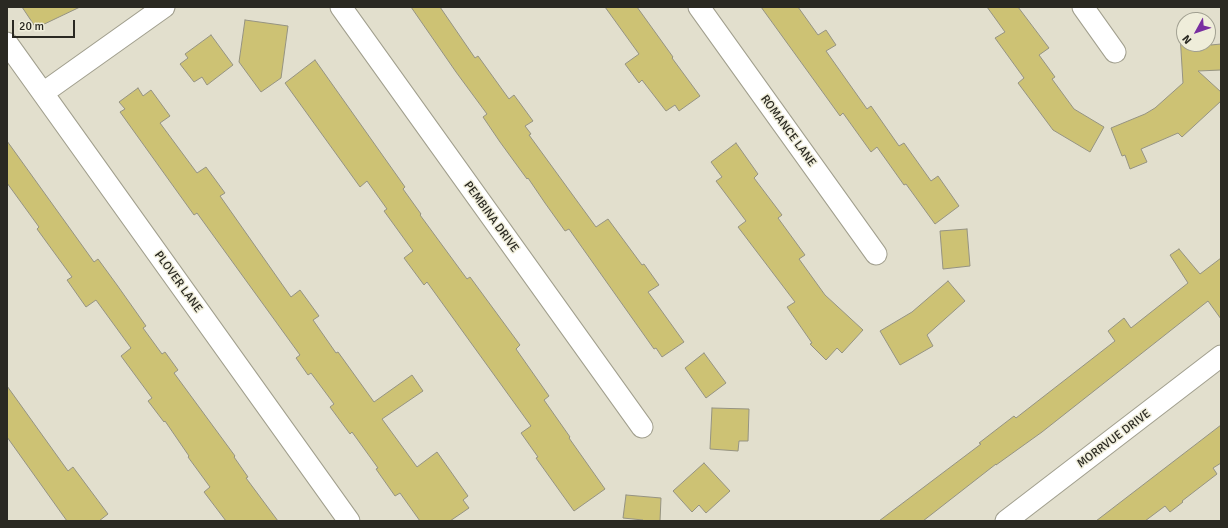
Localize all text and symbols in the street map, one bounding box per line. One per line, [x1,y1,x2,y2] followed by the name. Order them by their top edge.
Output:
[14,12,77,38] scale bar
[1176,12,1216,52] north arrow
[19,19,44,34] text: 20 m
[1180,32,1195,47] text: N
[757,92,819,170] street label: ROMANCE LANE
[460,179,522,255] street label: PEMBINA DRIVE
[151,248,205,316] street label: PLOVER LANE
[1074,407,1154,471] street label: MORRVUE DRIVE

